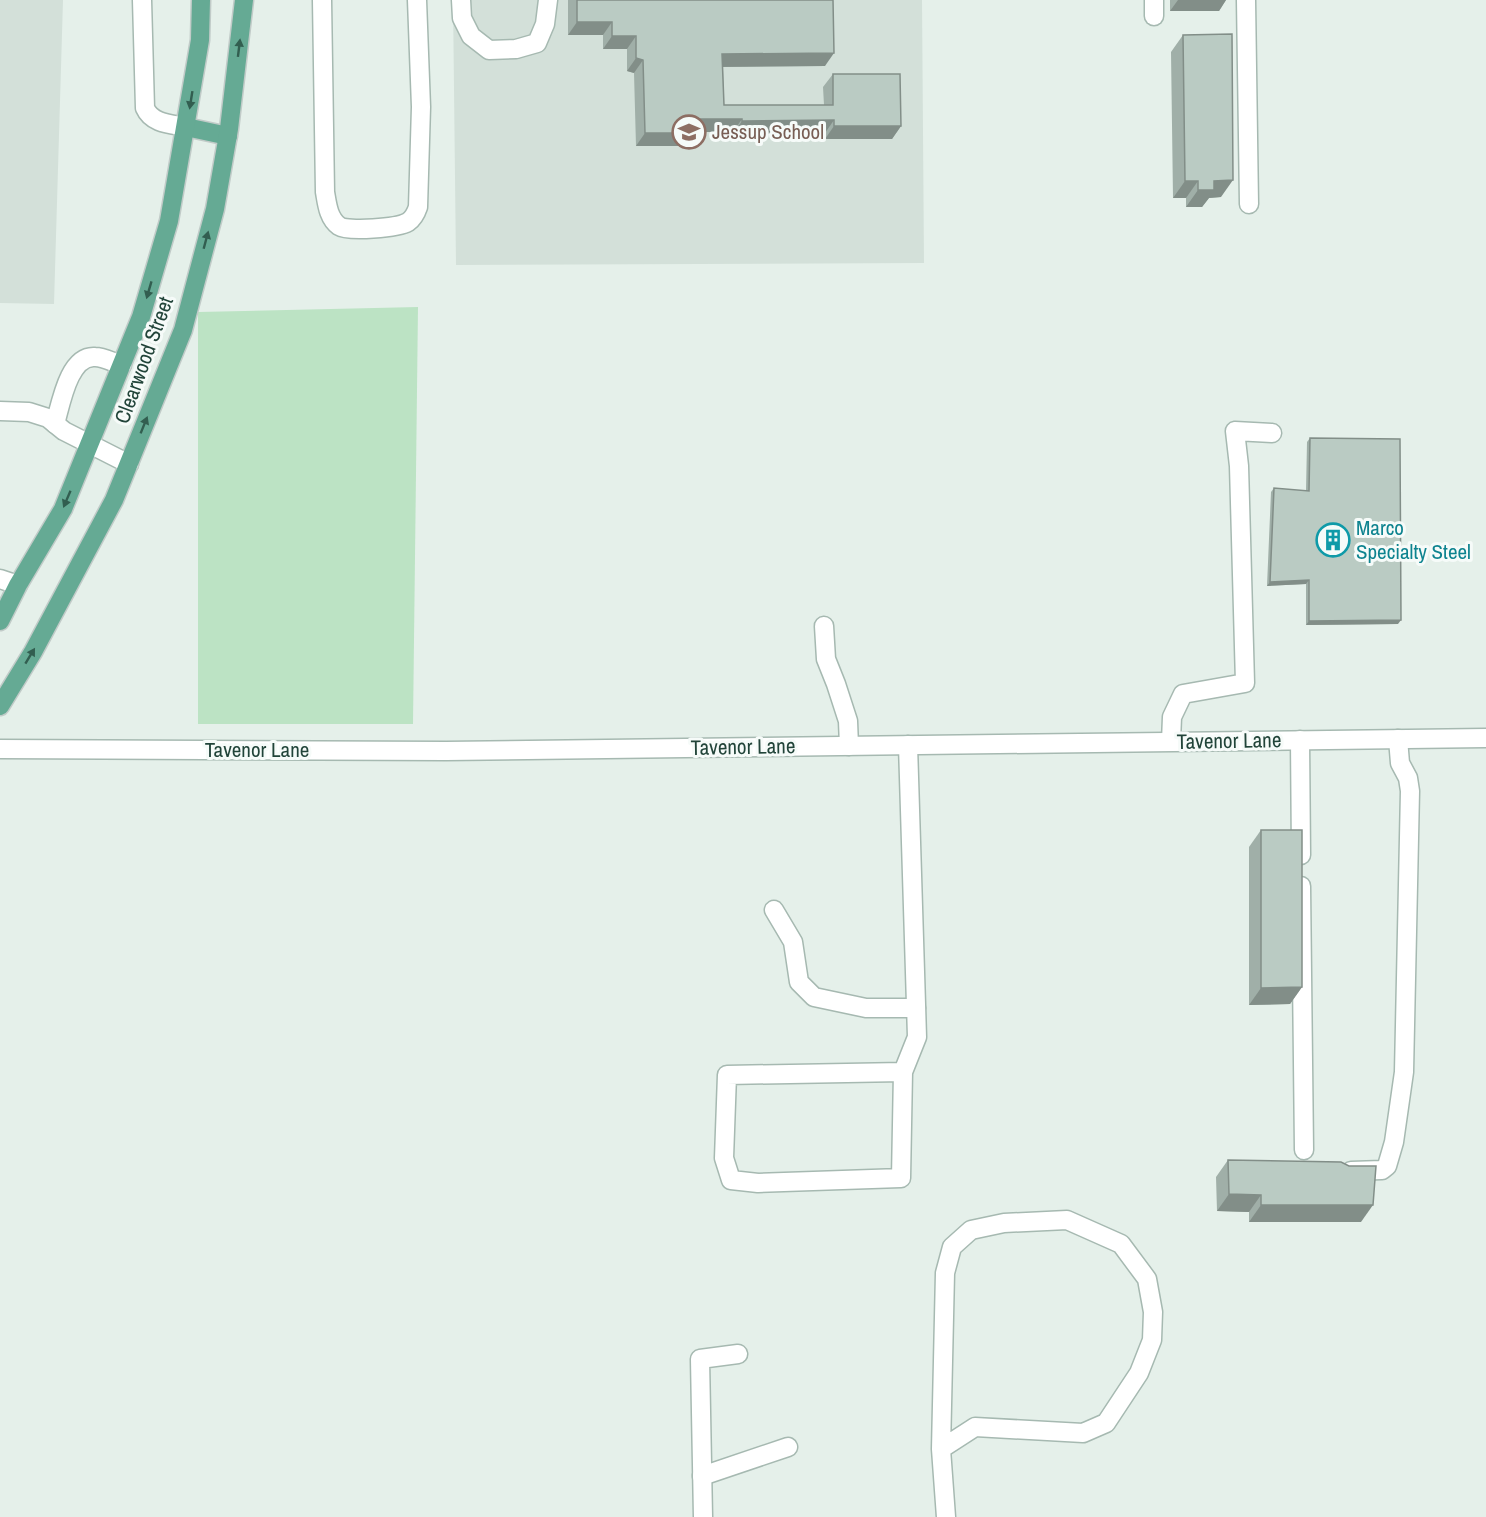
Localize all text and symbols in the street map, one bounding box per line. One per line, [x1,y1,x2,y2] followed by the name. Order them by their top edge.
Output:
[234,39,243,58] one-way arrow
[186,90,195,109] one-way arrow
[671,114,707,150] school or university icon: Jessup School
[712,117,824,146] place label: Jessup School
[202,231,212,250] one-way arrow
[144,281,153,299] one-way arrow
[107,292,180,427] street label: Clearwood Street
[140,416,149,434] one-way arrow
[62,490,71,508] one-way arrow
[1356,513,1471,566] place label: Marco Specialty Steel
[1315,522,1351,558] building icon: Marco Specialty Steel
[25,648,36,664] one-way arrow
[1176,725,1282,756] street label: Tavenor Lane
[690,731,796,762] street label: Tavenor Lane
[205,735,309,764] street label: Tavenor Lane

